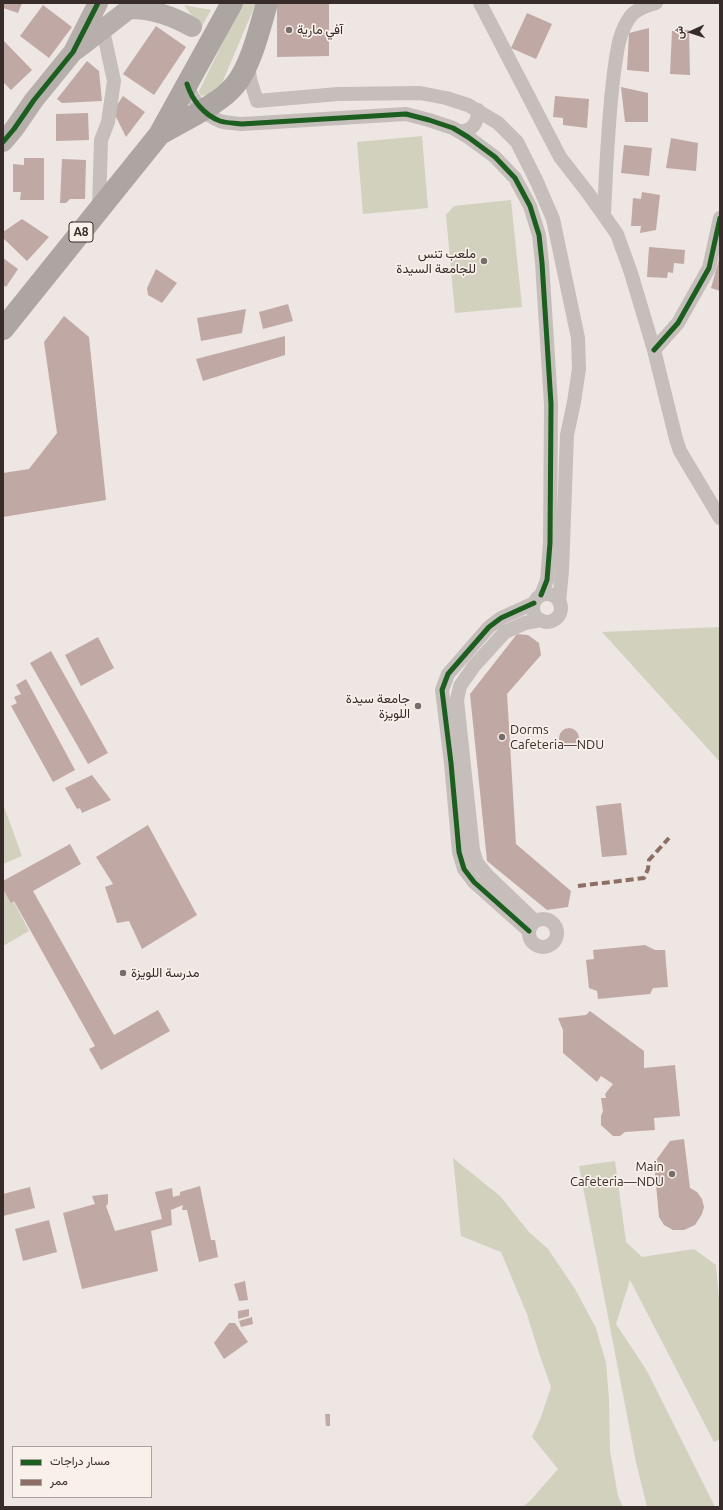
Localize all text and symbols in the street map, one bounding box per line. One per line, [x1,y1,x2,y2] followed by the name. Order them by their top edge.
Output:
[671,12,711,52] north arrow
[297,22,343,38] place label: آفي مارية
[284,25,294,35] marker: آفي مارية
[673,26,685,40] text: ش
[69,222,93,242] road number: A8
[396,246,476,277] place label: ملعب تنس للجامعة السيدة
[479,256,489,266] marker: ملعب تنس للجامعة السيدة
[346,691,410,722] place label: جامعة سيدة اللويزة
[413,701,423,711] marker: جامعة سيدة اللويزة
[510,722,604,753] place label: Dorms Cafeteria—NDU
[497,732,507,742] marker: Dorms Cafeteria—NDU
[131,965,199,981] place label: مدرسة اللويزة
[118,968,128,978] marker: مدرسة اللويزة
[570,1159,664,1190] place label: Main Cafeteria—NDU
[667,1169,677,1179] marker: Main Cafeteria—NDU
[12,1446,152,1498] legend
[50,1454,110,1467] text: مسار دراجات
[50,1474,68,1487] text: ممر

